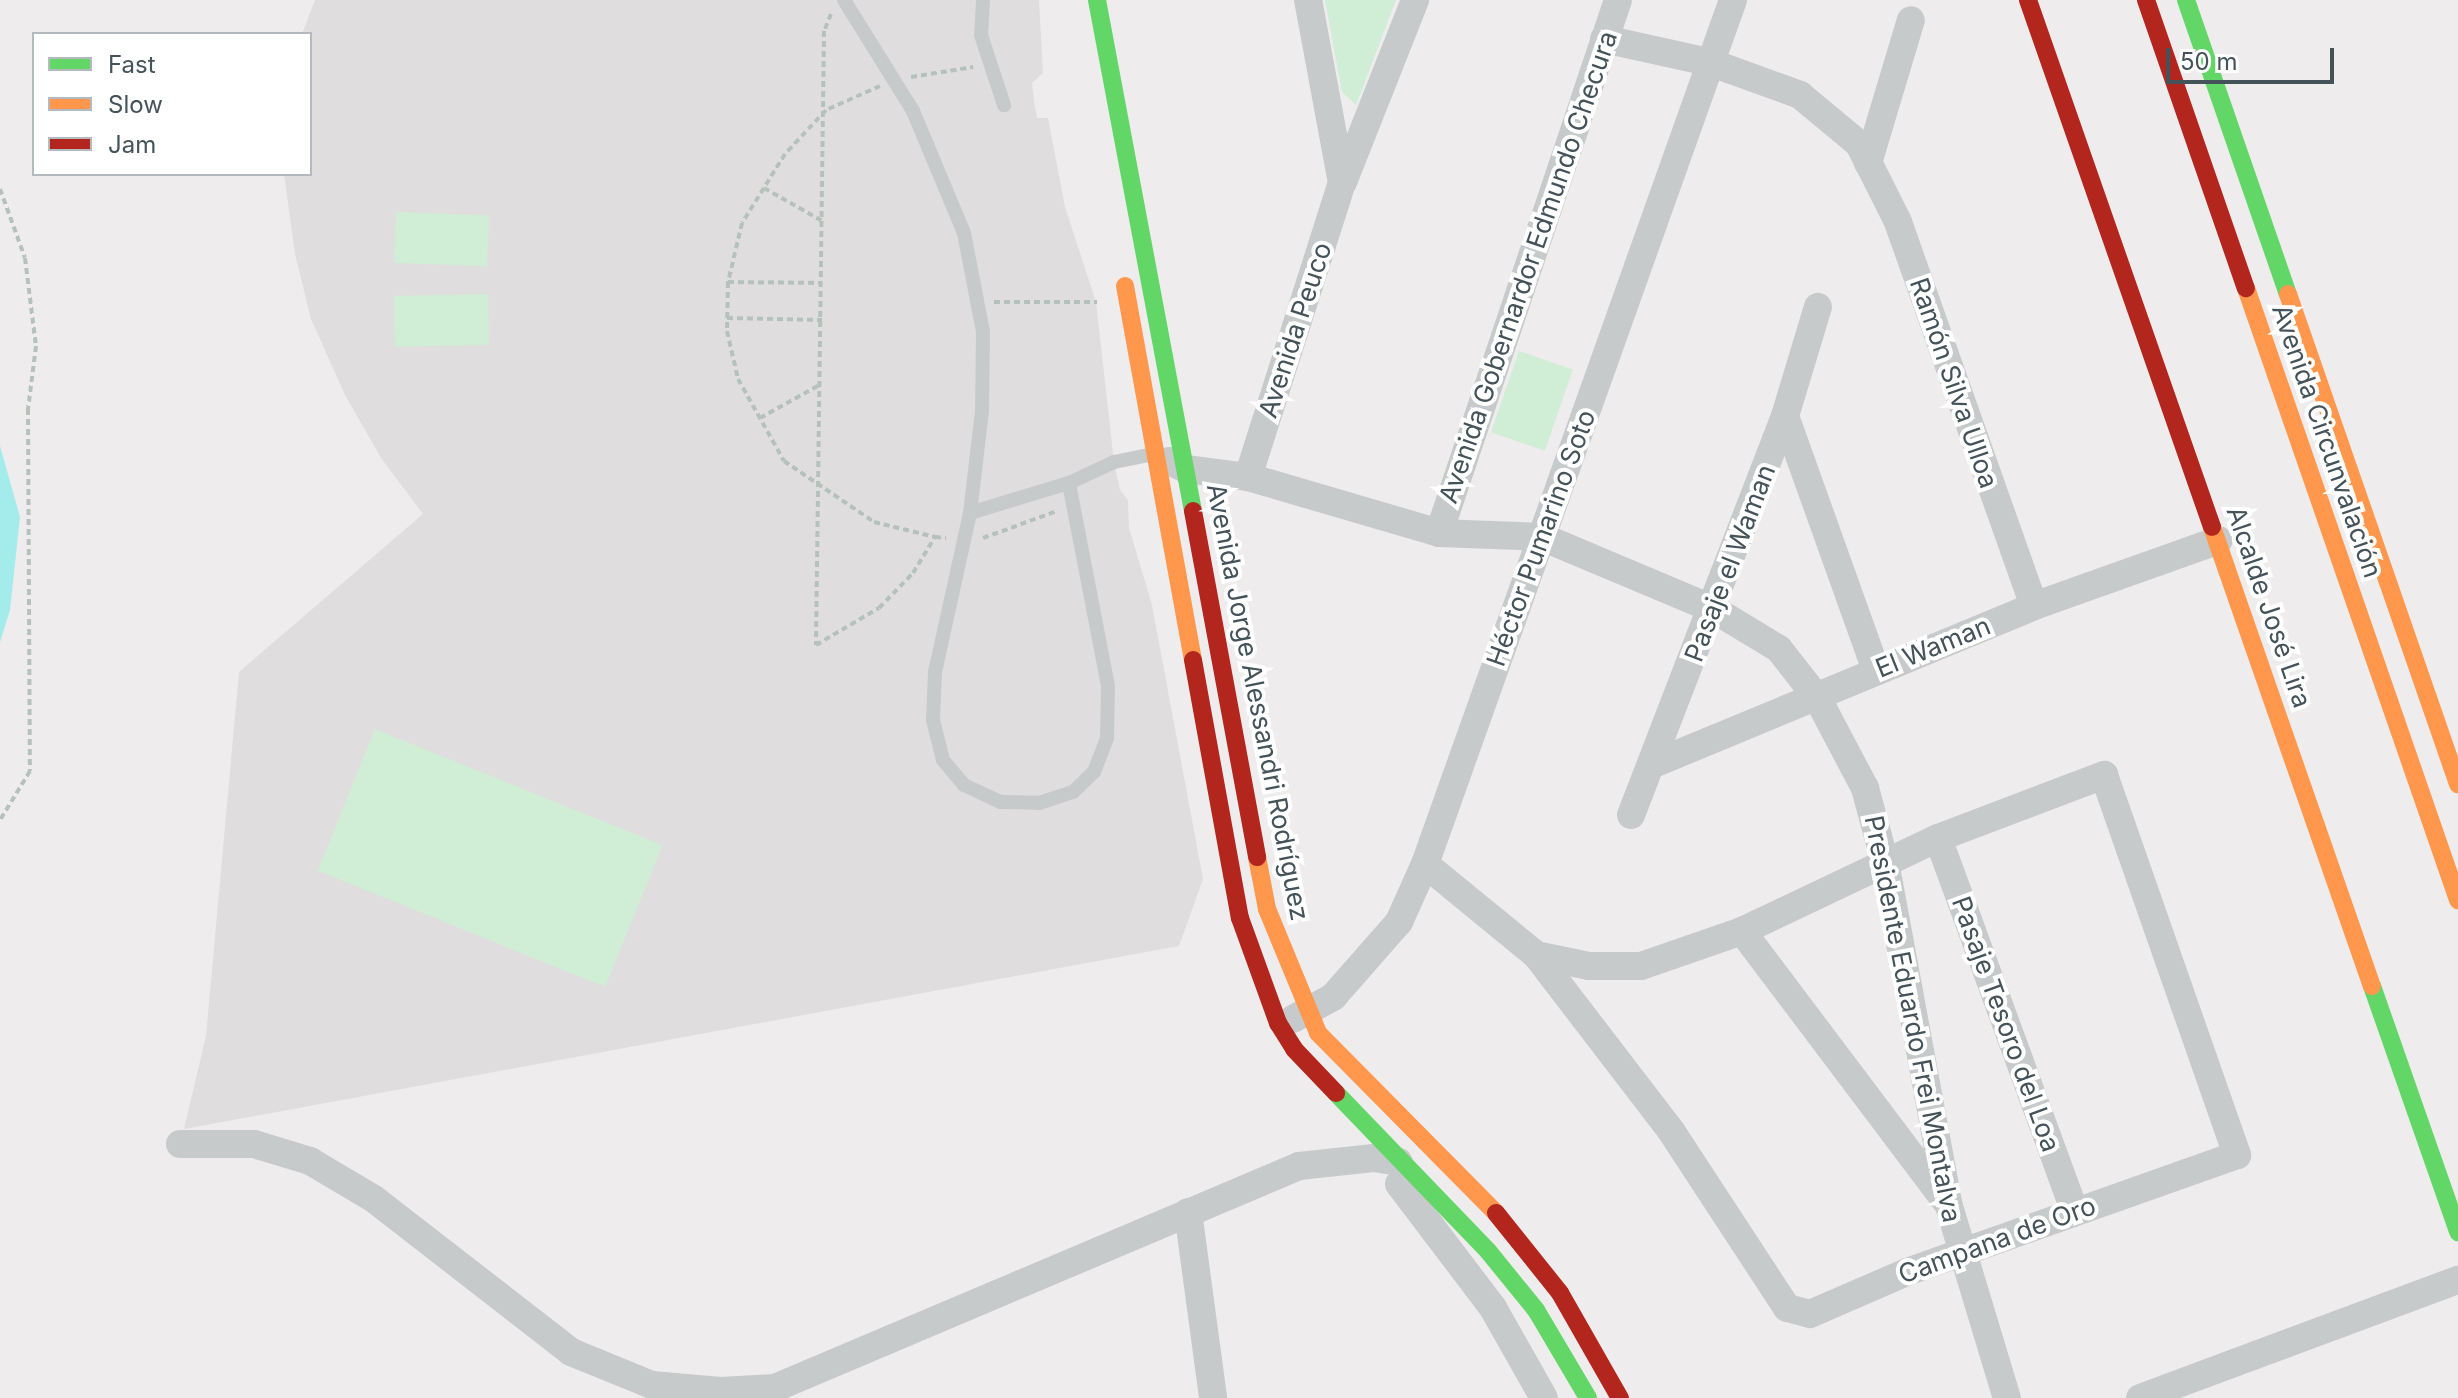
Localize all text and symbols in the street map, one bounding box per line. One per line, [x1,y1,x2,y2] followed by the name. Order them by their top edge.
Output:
[1432,27,1624,507] street label: Avenida Gobernardor Edmundo Checura
[32,32,312,176] legend
[2170,32,2338,82] scale bar
[2180,47,2238,76] text: 50 m
[108,50,156,79] text: Fast
[108,90,163,119] text: Slow
[108,130,156,159] text: Jam
[1252,238,1338,422] street label: Avenida Peuco
[1903,274,2005,492] street label: Ramón Silva Ulloa
[2266,300,2388,582] street label: Avenida Circunvalación
[1480,406,1602,670] street label: Héctor Pumarino Soto
[1678,460,1782,666] street label: Pasaje el Waman
[1200,481,1316,923] street label: Avenida Jorge Alessandri Rodríguez
[2220,502,2318,712] street label: Alcalde José Lira
[1871,610,1995,684] street label: El Waman
[1858,813,1968,1225] street label: Presidente Eduardo Frei Montalva
[1945,892,2067,1156] street label: Pasaje Tesoro del Loa
[1894,1190,2100,1290] street label: Campana de Oro

